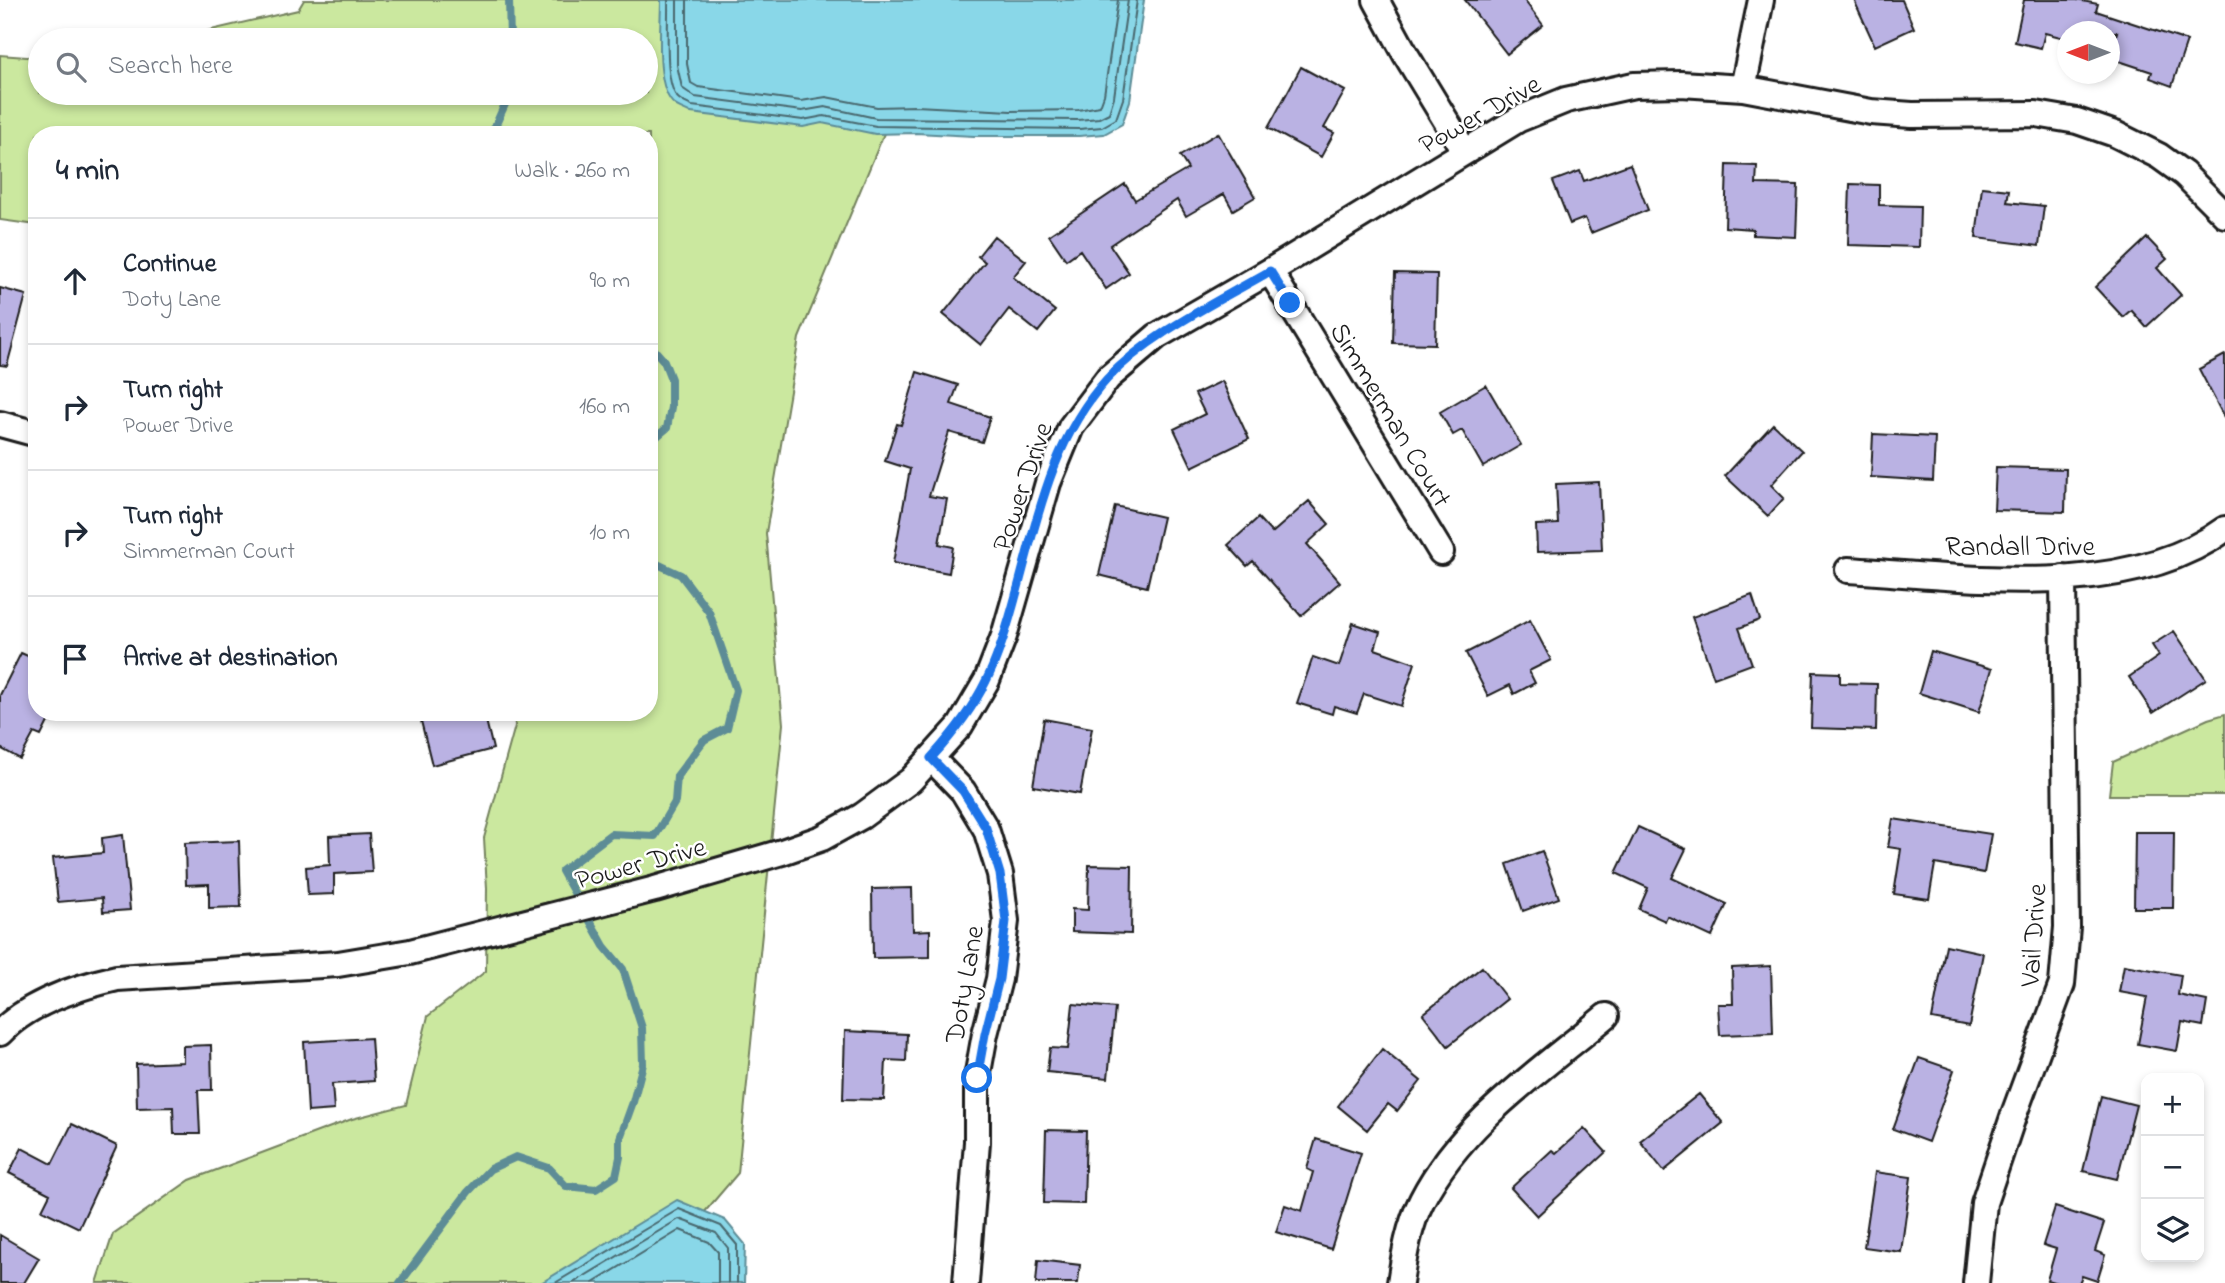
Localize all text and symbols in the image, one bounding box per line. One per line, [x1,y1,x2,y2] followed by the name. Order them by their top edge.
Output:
[2057,21,2120,84] north arrow
[28,28,658,105] search box
[52,48,90,86] icon: search
[108,48,233,86] text: Search here
[1412,65,1550,167] street label: Power Drive
[56,150,119,194] text: 4 min
[514,155,630,188] text: Walk · 260 m
[123,246,216,284] text: Continue
[56,262,94,300] icon: ahead
[590,265,630,298] text: 90 m
[123,284,221,317] text: Doty Lane
[1274,287,1305,318] route end
[1318,316,1460,516] street label: Simmerman Court
[123,372,223,410] text: Turn right
[56,388,94,426] icon: right
[579,391,630,424] text: 160 m
[123,410,233,443] text: Power Drive
[983,417,1066,557] street label: Power Drive
[123,498,223,536] text: Turn right
[56,514,94,552] icon: right
[589,517,630,550] text: 10 m
[1945,528,2096,569] street label: Randall Drive
[123,536,295,569] text: Simmerman Court
[56,640,94,678] icon: arrive
[123,640,338,678] text: Arrive at destination
[571,828,711,903] street label: Power Drive
[2011,882,2060,989] street label: Vail Drive
[936,922,997,1048] street label: Doty Lane
[961,1062,992,1093] route start
[2141,1073,2204,1262] map controls
[2141,1073,2204,1136] button: +
[2141,1136,2204,1199] button: −
[2141,1199,2204,1262] button: layers

